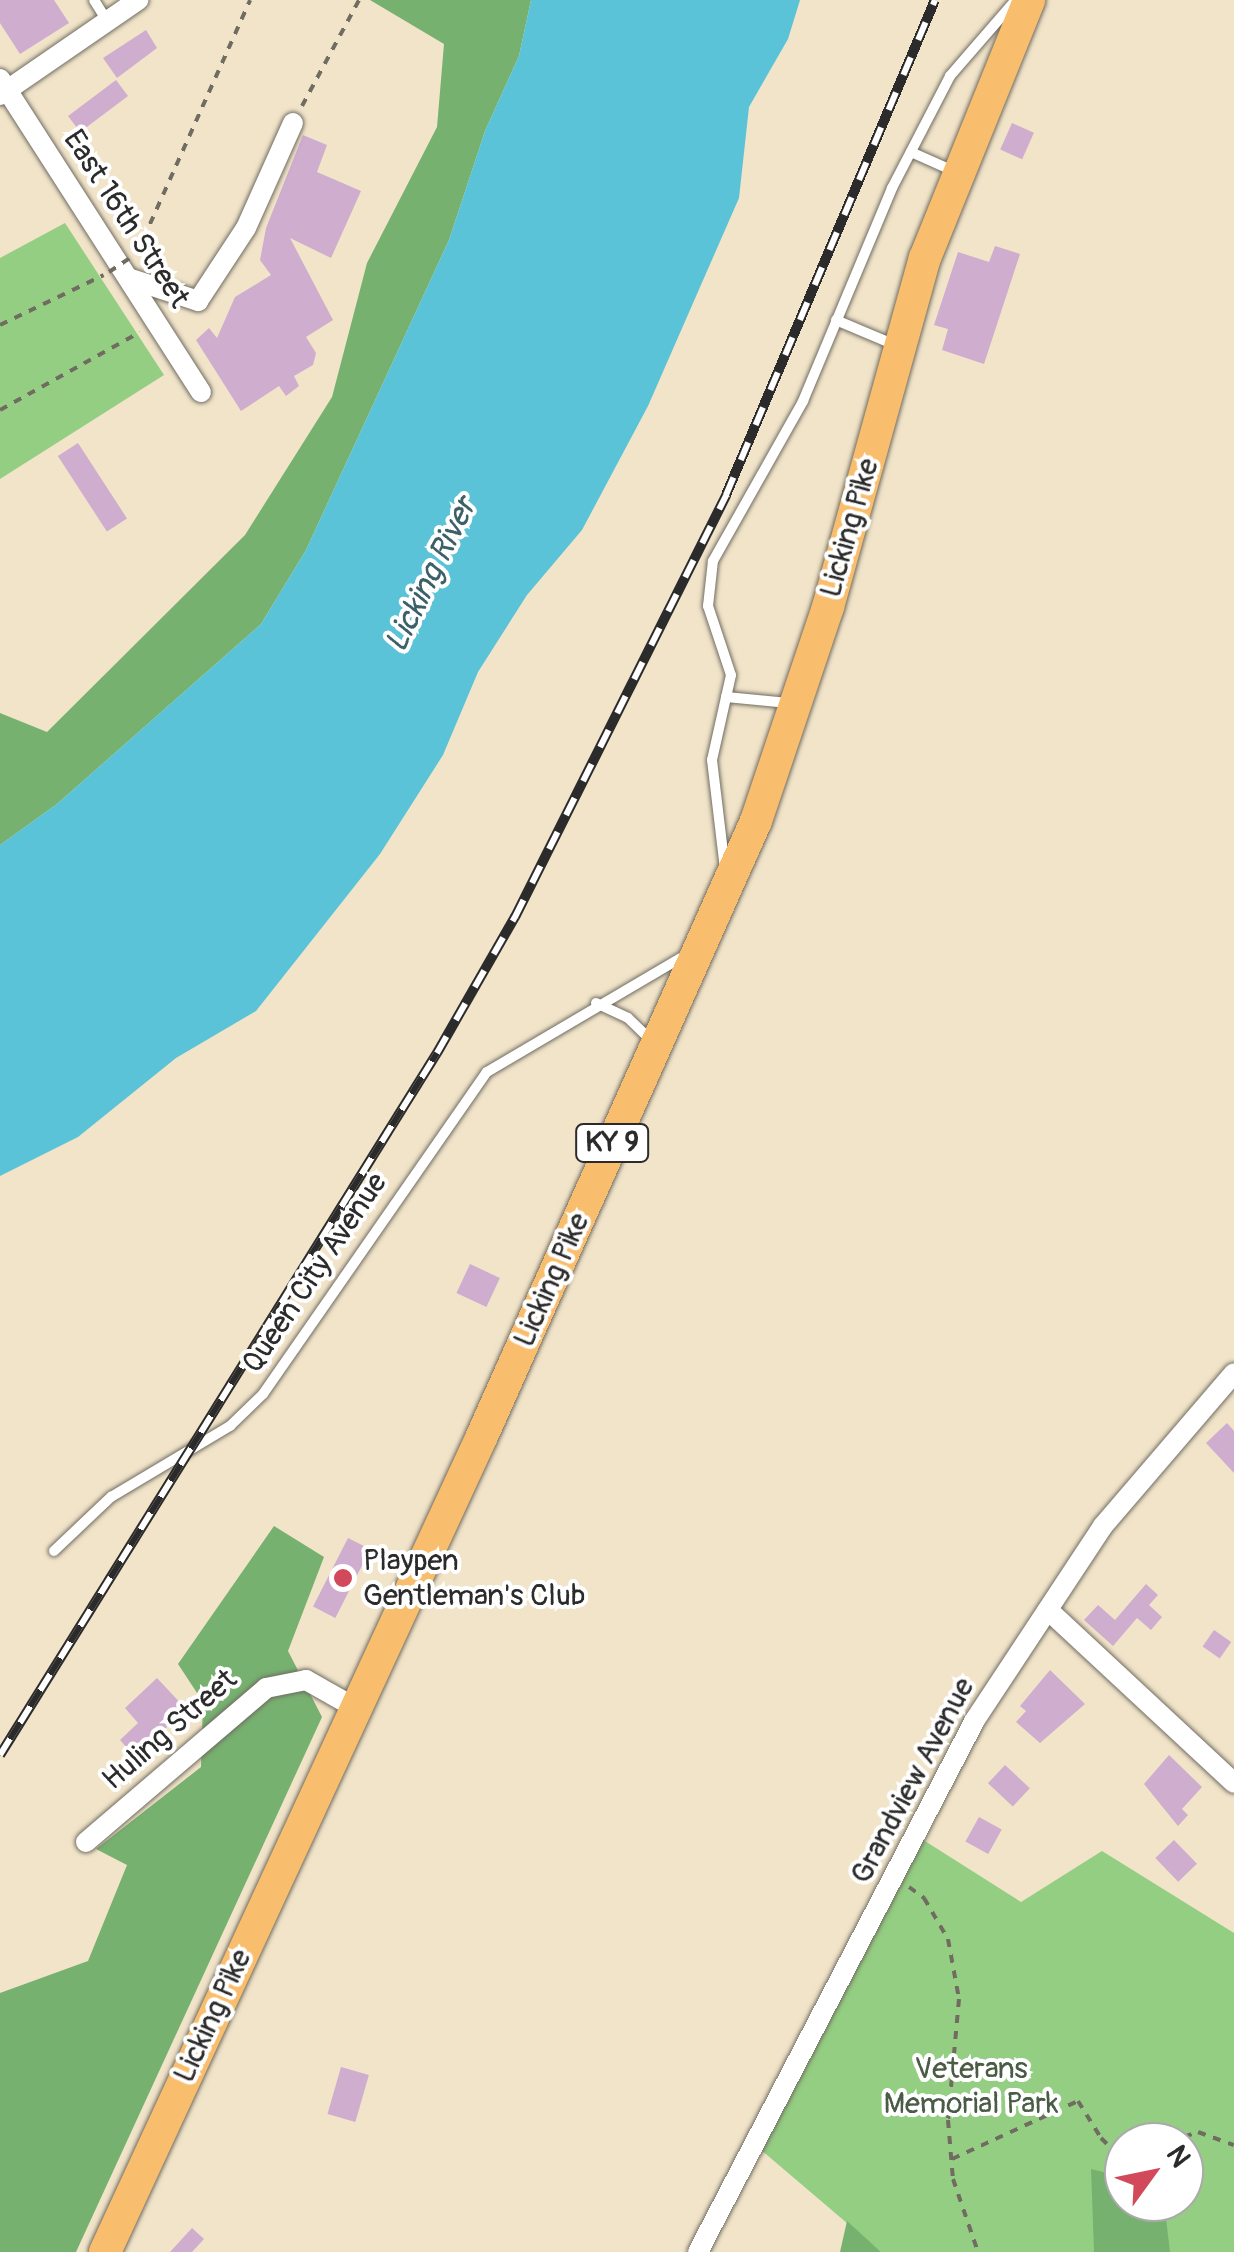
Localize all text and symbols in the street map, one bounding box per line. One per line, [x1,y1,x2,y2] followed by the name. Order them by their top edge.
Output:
[55,123,197,315] street label: East 16th Street
[813,454,887,602] street label: Licking Pike
[377,492,485,658] water label: Licking River
[574,1120,650,1166] road number: KY 9
[235,1166,395,1380] street label: Queen City Avenue
[507,1207,597,1353] street label: Licking Pike
[363,1543,585,1614] place label: Playpen Gentleman's Club
[332,1567,354,1589] marker: Playpen Gentleman's Club
[95,1662,245,1798] street label: Huling Street
[844,1672,982,1890] street label: Grandview Avenue
[167,1944,259,2088] street label: Licking Pike
[883,2051,1059,2122] park label: Veterans Memorial Park
[1104,2122,1204,2222] north arrow
[1158,2139,1198,2174] text: N

